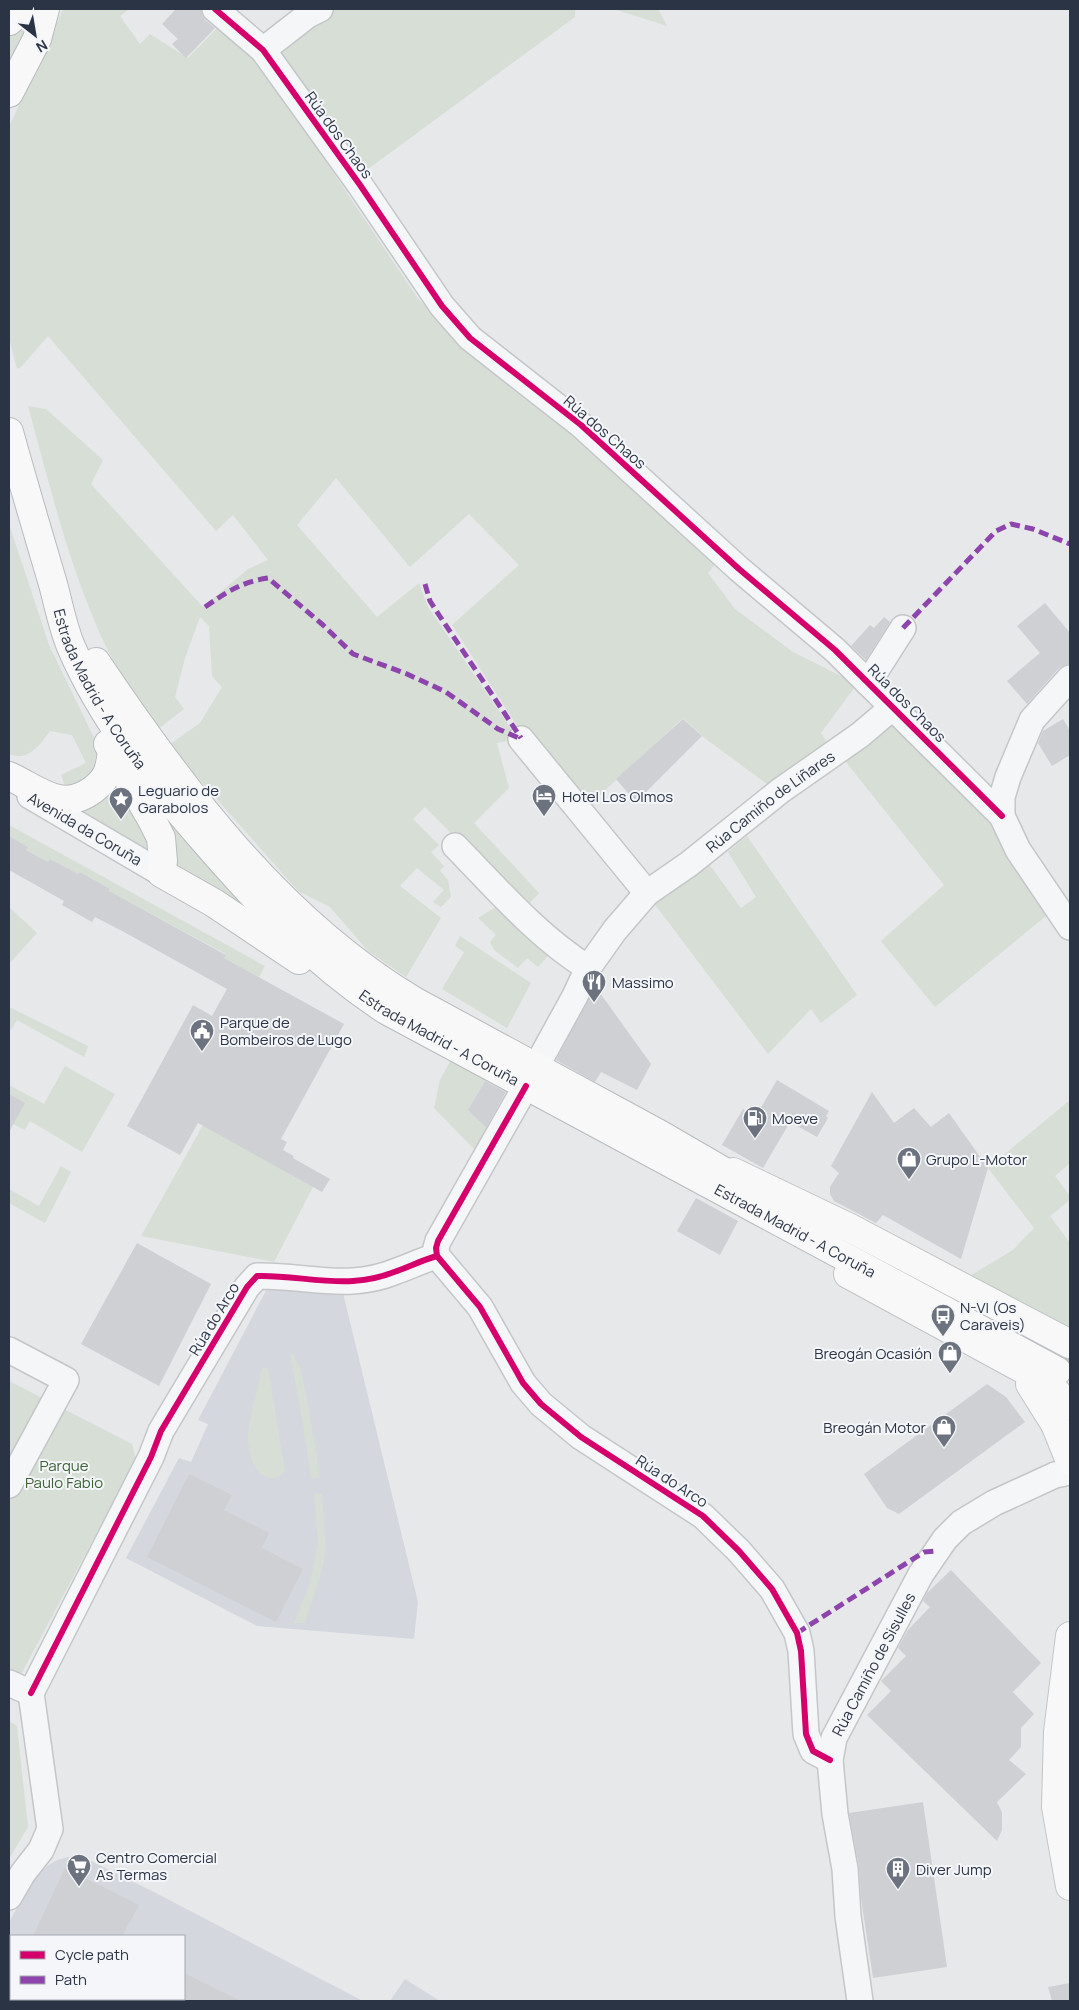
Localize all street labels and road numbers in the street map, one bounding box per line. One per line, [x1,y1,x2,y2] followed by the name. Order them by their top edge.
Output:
[300,87,378,183] street label: Rúa dos Chaos
[559,390,651,474] street label: Rúa dos Chaos
[49,606,152,773] street label: Estrada Madrid - A Coruña
[863,659,951,747] street label: Rúa dos Chaos
[701,745,839,857] street label: Rúa Camiño de Liñares
[24,787,146,870] street label: Avenida da Coruña
[355,984,523,1090] street label: Estrada Madrid - A Coruña
[711,1178,880,1282] street label: Estrada Madrid - A Coruña
[184,1278,244,1360] street label: Rúa do Arco
[632,1450,712,1512] street label: Rúa do Arco
[826,1589,920,1740] street label: Rúa Camiño de Sisulles

